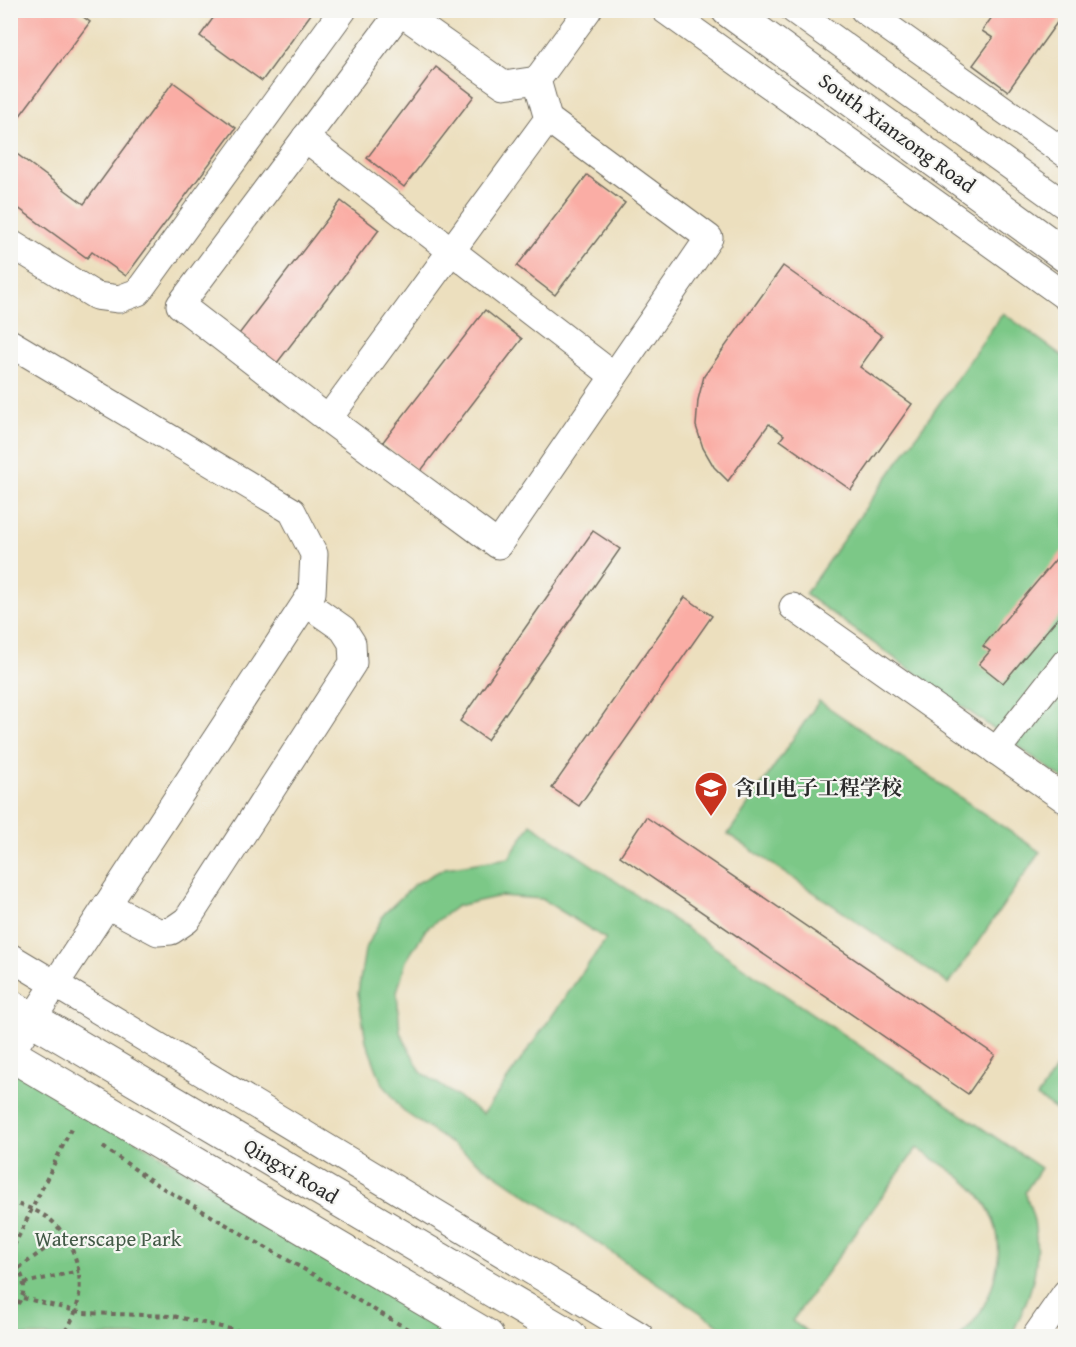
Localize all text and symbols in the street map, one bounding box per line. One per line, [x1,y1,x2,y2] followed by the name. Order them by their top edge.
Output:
[812,65,983,201] street label: South Xianzong Road
[693,770,729,817] school or university icon: 含山电子工程学校
[734,772,902,803] place label: 含山电子工程学校
[238,1130,345,1212] street label: Qingxi Road
[35,1223,182,1254] park label: Waterscape Park

